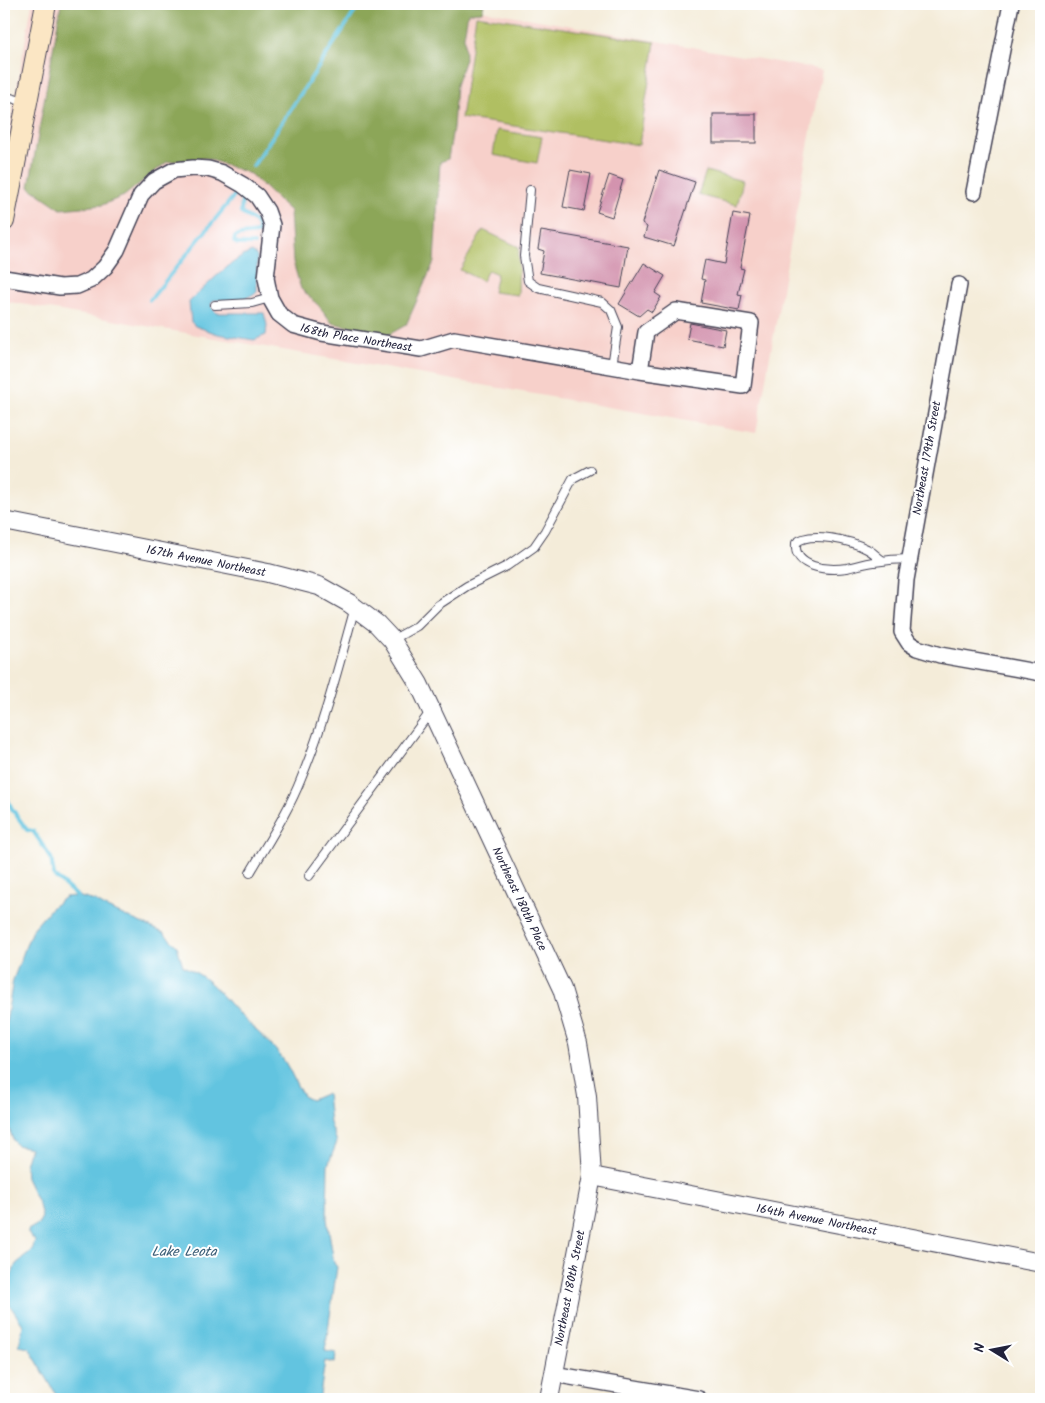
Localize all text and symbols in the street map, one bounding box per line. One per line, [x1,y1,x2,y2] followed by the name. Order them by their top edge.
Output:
[298,318,414,357] street label: 168th Place Northeast
[908,399,946,517] street label: Northeast 179th Street
[145,540,268,582] street label: 167th Avenue Northeast
[487,844,553,955] street label: Northeast 180th Place
[755,1199,879,1241] street label: 164th Avenue Northeast
[549,1228,591,1347] street label: Northeast 180th Street
[152,1241,218,1263] water label: Lake Leota
[968,1326,1018,1376] north arrow
[969,1341,992,1354] text: N

